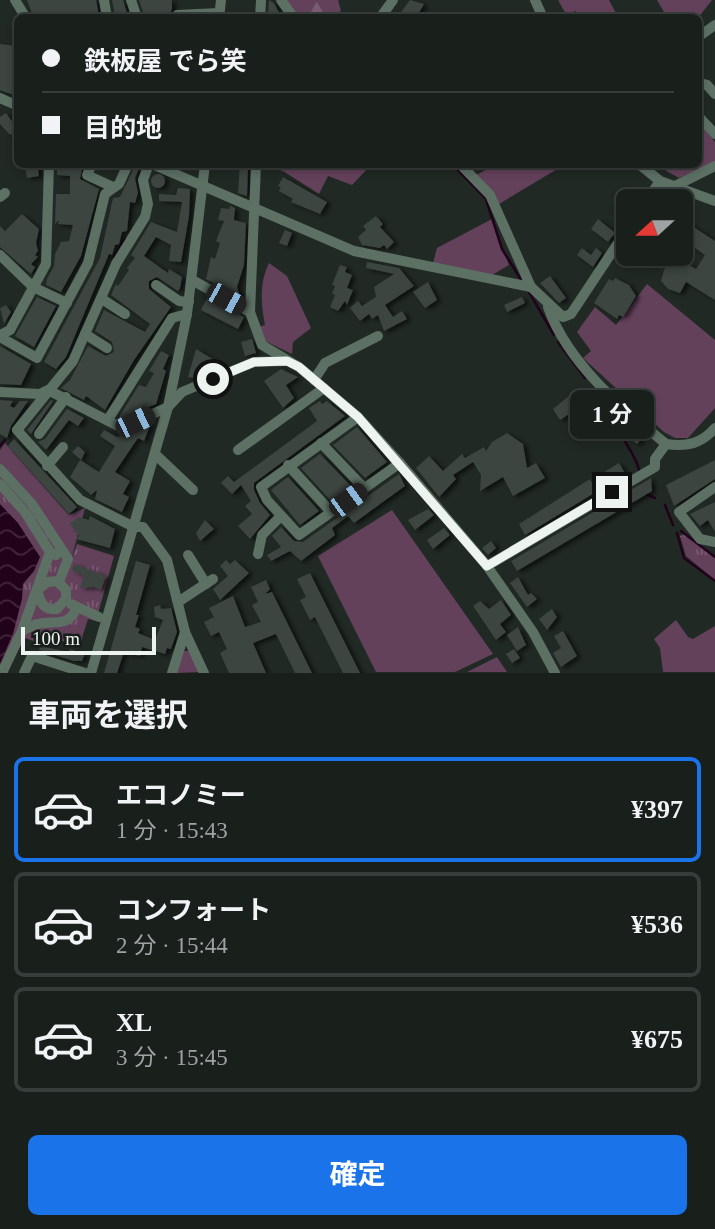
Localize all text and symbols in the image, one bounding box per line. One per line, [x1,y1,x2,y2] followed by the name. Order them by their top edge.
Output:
[84,47,247,76] text: 鉄板屋 でら笑
[84,114,162,143] text: 目的地
[616,189,693,266] north arrow
[616,189,693,266] map controls
[203,280,250,318] car
[197,363,229,395] route start
[570,391,654,440] callout: 1 分
[592,402,632,427] text: 1 分
[112,403,159,441] car
[596,476,628,508] route end
[325,479,372,521] car
[21,624,156,655] scale bar
[32,628,80,649] text: 100 m
[28,697,188,733] text: 車両を選択
[32,778,95,841] icon: car
[116,781,246,810] text: エコノミー
[631,795,683,824] text: ¥397
[116,818,228,843] text: 1 分 · 15:43
[32,893,95,956] icon: car
[116,896,271,925] text: コンフォート
[631,910,683,939] text: ¥536
[116,933,228,958] text: 2 分 · 15:44
[32,1008,95,1071] icon: car
[116,1008,152,1037] text: XL
[631,1025,683,1054] text: ¥675
[116,1045,228,1070] text: 3 分 · 15:45
[28,1135,687,1215] button: 確定

